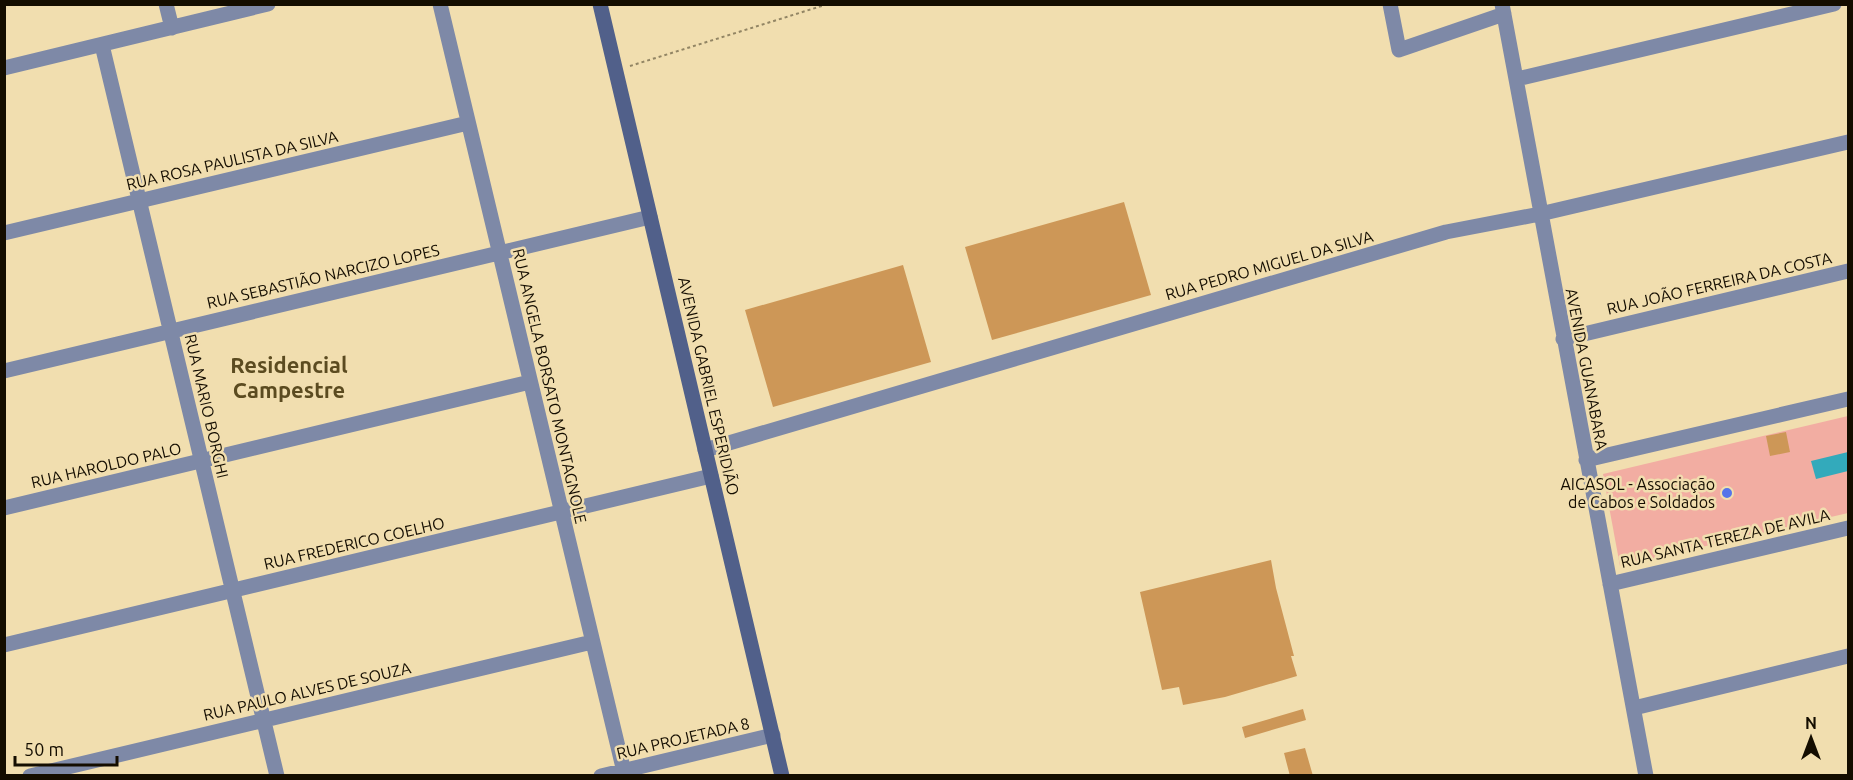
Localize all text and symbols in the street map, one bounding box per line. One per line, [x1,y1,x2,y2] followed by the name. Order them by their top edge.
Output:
[124,127,340,193] street label: RUA ROSA PAULISTA DA SILVA
[1163,227,1376,303] street label: RUA PEDRO MIGUEL DA SILVA
[205,239,441,312] street label: RUA SEBASTIÃO NARCIZO LOPES
[510,247,590,525] street label: RUA ANGELA BORSATO MONTAGNOLE
[1605,247,1834,318] street label: RUA JOÃO FERREIRA DA COSTA
[675,275,744,497] street label: AVENIDA GABRIEL ESPERIDIÃO
[1562,287,1612,452] street label: AVENIDA GUANABARA
[182,332,232,480] street label: RUA MARIO BORGHI
[230,352,348,402] district label: Residencial Campestre
[29,439,183,491] street label: RUA HAROLDO PALO
[1560,475,1715,511] place label: AICASOL - Associação de Cabos e Soldados
[1720,486,1734,500] marker: AICASOL - Associação de Cabos e Soldados
[1619,505,1832,571] street label: RUA SANTA TEREZA DE AVILA
[262,513,446,573] street label: RUA FREDERICO COELHO
[201,658,413,724] street label: RUA PAULO ALVES DE SOUZA
[1781,708,1841,768] north arrow
[615,714,751,762] street label: RUA PROJETADA 8
[1805,714,1817,732] text: N
[15,729,117,767] scale bar
[24,739,64,759] text: 50 m

